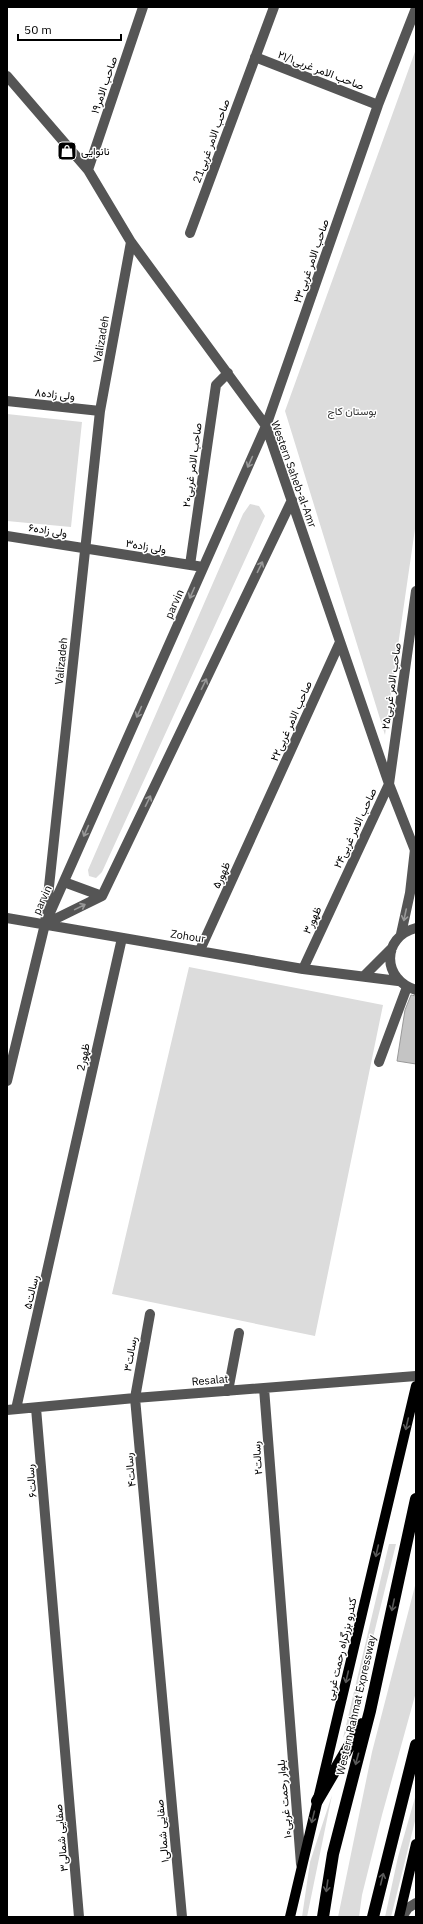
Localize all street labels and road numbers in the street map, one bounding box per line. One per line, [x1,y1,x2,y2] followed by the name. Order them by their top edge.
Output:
[276,47,366,93] street label: صاحب الامر غربی۲۱/۱
[88,55,120,115] street label: صاحب الامر۱۹
[189,97,233,185] street label: 21صاحب الامر غربی
[290,217,332,305] street label: صاحب الامر غربی۲۳
[90,314,112,364] street label: Valizadeh
[34,385,76,403] street label: ولی زاده۸
[268,419,320,529] street label: Western Saheb-al-Amr
[179,422,205,508] street label: صاحب الامر غربی۲۰
[28,520,69,540] street label: ولی زاده۶
[125,536,167,556] street label: ولی زاده۳
[161,587,187,621] street label: parvin
[52,637,70,685] street label: Valizadeh
[378,642,404,730] street label: صاحب الامر غربی۲۵
[267,679,315,763] street label: صاحب الامر غربی٢٢
[330,786,380,870] street label: صاحب الامر غربی۲۴
[209,859,233,891] street label: ظهور۵
[29,883,55,917] street label: parvin
[300,904,324,936] street label: ظهور۳
[170,926,206,946] street label: Zohour
[73,1042,93,1072] street label: 2ظهور
[20,1273,42,1310] street label: رسالت۵
[120,1335,140,1373] street label: رسالت۳
[191,1371,229,1389] street label: Resalat
[249,1441,265,1475] street label: رسالت۲
[121,1452,139,1488] street label: رسالت۴
[23,1464,39,1498] street label: رسالت۶
[322,1596,360,1702] street label: کندرو بزرگراه رحمت غربی
[333,1633,379,1776] street label: Western Rahmat Expressway
[274,1759,294,1839] street label: بلوار رحمت غربی۱۰
[152,1799,172,1863] street label: صفایی شمالی۱
[51,1804,71,1872] street label: صفایی شمالی۳

